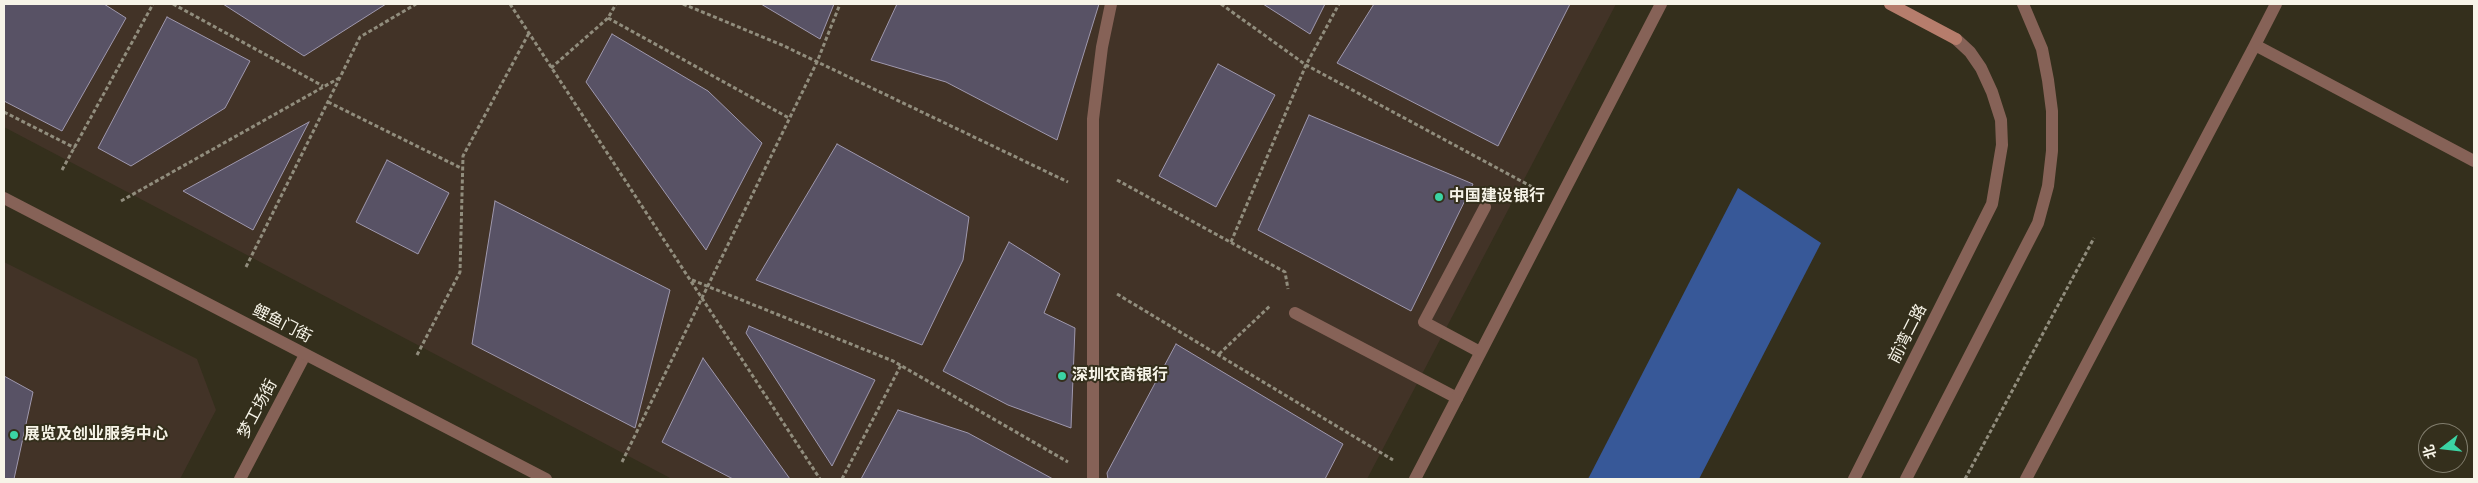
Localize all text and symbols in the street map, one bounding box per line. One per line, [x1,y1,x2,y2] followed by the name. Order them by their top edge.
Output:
[1449,187,1545,207] place label: 中国建设银行
[1433,191,1445,203] marker: 中国建设银行
[249,301,315,347] street label: 鲤鱼门街
[1885,301,1931,367] street label: 前湾二路
[1072,366,1168,386] place label: 深圳农商银行
[1056,370,1068,382] marker: 深圳农商银行
[235,376,281,442] street label: 梦工场街
[2418,423,2468,473] north arrow
[24,425,168,445] place label: 展览及创业服务中心
[8,429,20,441] marker: 展览及创业服务中心
[2420,443,2439,461] text: 北

